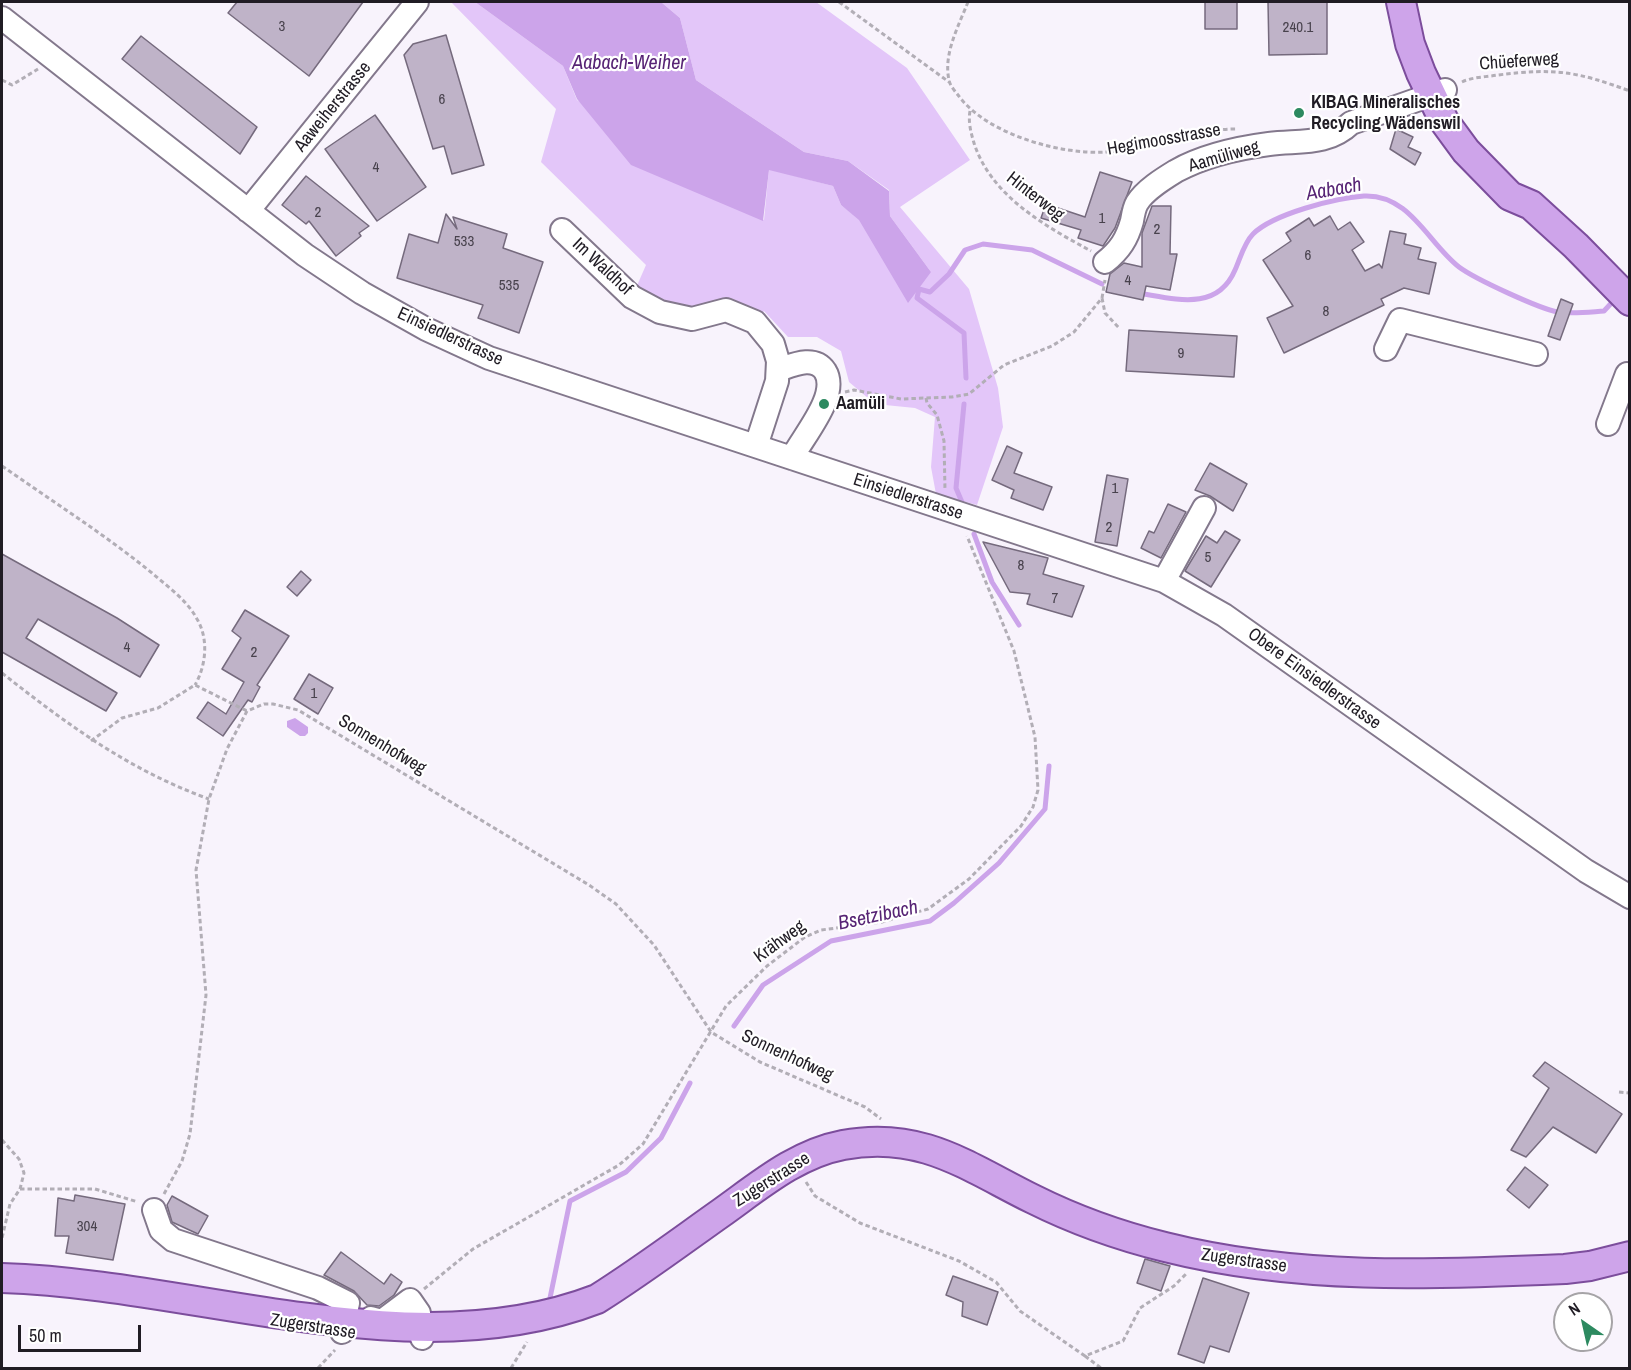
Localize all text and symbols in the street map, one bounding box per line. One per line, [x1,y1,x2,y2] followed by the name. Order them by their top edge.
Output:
[279,18,285,36] house number: 3
[1283,19,1313,37] house number: 240.1
[1479,48,1559,76] street label: Chüeferweg
[572,52,686,76] water label: Aabach-Weiher
[290,57,376,157] street label: Aaweiherstrasse
[439,91,445,109] house number: 6
[1311,92,1461,134] place label: KIBAG Mineralisches Recycling Wädenswil
[1292,106,1306,120] marker: KIBAG Mineralisches Recycling Wädenswil
[1106,119,1222,161] street label: Hegimoosstrasse
[1186,137,1262,177] street label: Aamüliweg
[373,159,379,177] house number: 4
[1002,168,1068,226] street label: Hinterweg
[1305,173,1363,207] water label: Aabach
[315,204,321,222] house number: 2
[1099,210,1105,228] house number: 1
[1154,221,1160,239] house number: 2
[454,233,474,251] house number: 533
[568,234,636,300] street label: Im Waldhof
[1305,247,1311,265] house number: 6
[1125,272,1131,290] house number: 4
[499,277,519,295] house number: 535
[394,303,506,371] street label: Einsiedlerstrasse
[1323,303,1329,321] house number: 8
[1178,345,1184,363] house number: 9
[836,393,885,415] place label: Aamüli
[817,397,831,411] marker: Aamüli
[850,469,966,525] street label: Einsiedlerstrasse
[1112,480,1118,498] house number: 1
[1106,519,1112,537] house number: 2
[1205,549,1211,567] house number: 5
[1018,557,1024,575] house number: 8
[1052,590,1058,608] house number: 7
[1243,623,1385,735] street label: Obere Einsiedlerstrasse
[124,639,130,657] house number: 4
[251,644,257,662] house number: 2
[311,685,317,703] house number: 1
[334,710,430,780] street label: Sonnenhofweg
[836,896,920,936] water label: Bsetzibach
[750,916,810,968] street label: Krähweg
[738,1025,836,1087] street label: Sonnenhofweg
[730,1148,814,1212] street label: Zugerstrasse
[77,1218,97,1236] house number: 304
[1200,1244,1288,1278] street label: Zugerstrasse
[1553,1292,1613,1352] north arrow
[1564,1297,1584,1321] text: N
[269,1310,357,1344] street label: Zugerstrasse
[21,1313,144,1351] scale bar
[29,1323,62,1348] text: 50 m

